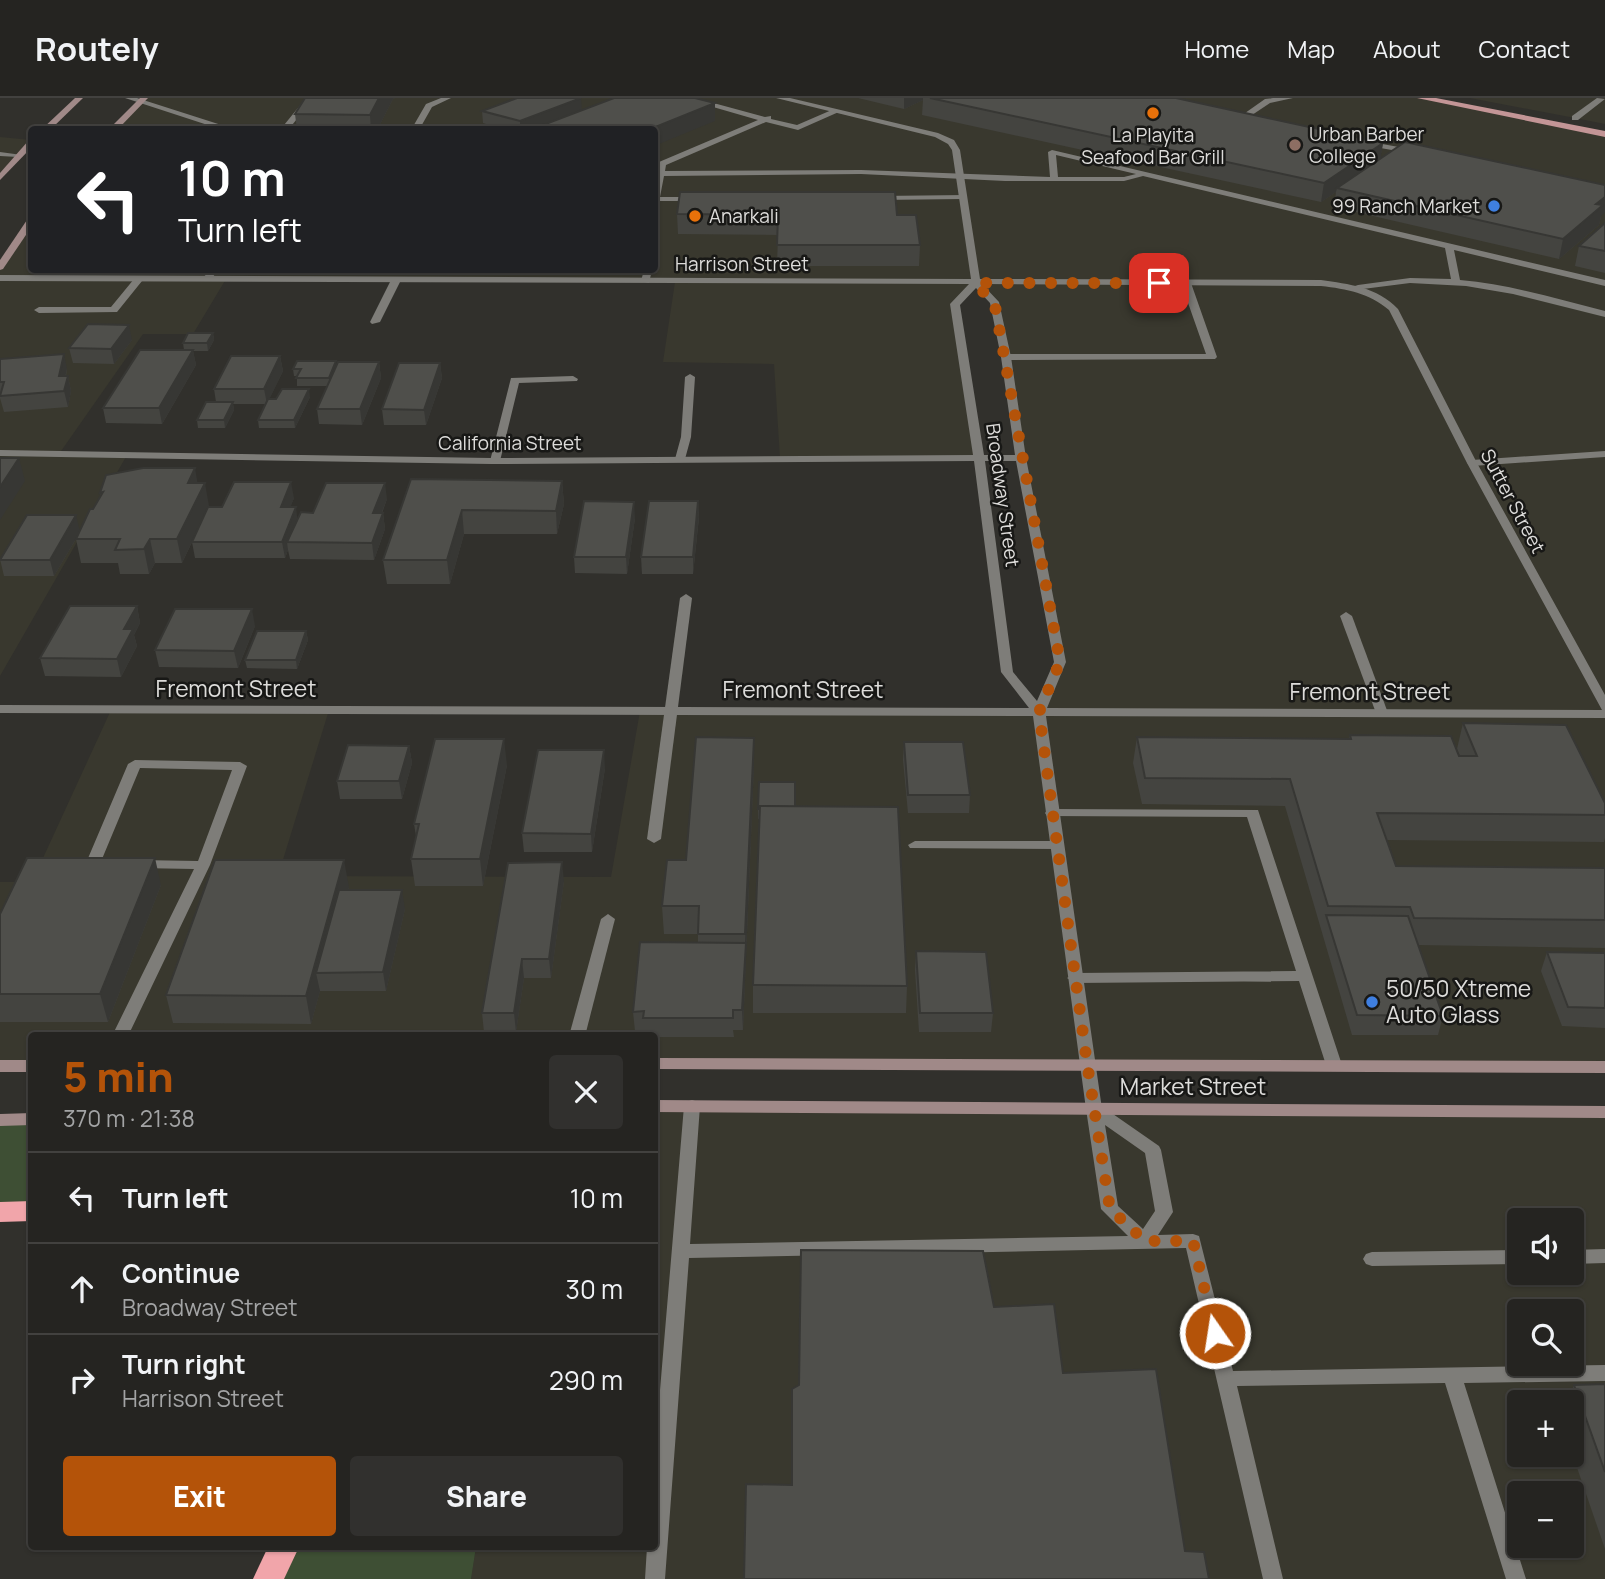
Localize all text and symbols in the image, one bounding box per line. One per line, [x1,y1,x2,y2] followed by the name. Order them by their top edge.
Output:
[35,26,159,71] text: Routely
[1184,32,1249,65] text: Home
[1287,32,1335,65] text: Map
[1373,32,1441,65] text: About
[1479,32,1570,65] text: Contact
[1145,105,1161,121] marker: La Playita Seafood Bar Grill
[1309,121,1424,169] place label: Urban Barber College
[1081,122,1225,170] place label: La Playita Seafood Bar Grill
[1287,137,1303,153] marker: Urban Barber College
[178,144,286,211] text: 10 m
[63,154,154,245] icon: left
[1332,193,1480,219] place label: 99 Ranch Market
[1486,198,1502,214] marker: 99 Ranch Market
[709,203,779,229] place label: Anarkali
[178,208,302,252] text: Turn left
[687,208,703,224] marker: Anarkali
[675,251,809,277] street label: Harrison Street
[1129,253,1189,313] pin
[1140,264,1178,302] icon: arrive
[980,421,1026,569] street label: Broadway Street
[438,430,582,456] street label: California Street
[1475,444,1551,558] street label: Sutter Street
[156,672,316,704] street label: Fremont Street
[723,673,883,705] street label: Fremont Street
[1290,675,1450,707] street label: Fremont Street
[1386,972,1531,1030] place label: 50/50 Xtreme Auto Glass
[1364,994,1380,1010] marker: 50/50 Xtreme Auto Glass
[63,1047,174,1105] text: 5 min
[549,1055,623,1129] button: close
[1120,1070,1266,1102] street label: Market Street
[63,1102,195,1134] text: 370 m · 21:38
[63,1179,101,1217] icon: left
[122,1180,229,1216] text: Turn left
[570,1180,623,1216] text: 10 m
[1507,1208,1584,1558] map controls
[1507,1208,1584,1285] button: sound
[122,1255,240,1291] text: Continue
[63,1270,101,1308] icon: ahead
[566,1271,623,1307] text: 30 m
[122,1291,298,1323] text: Broadway Street
[1178,1296,1252,1370] position arrow
[1507,1299,1584,1376] button: search
[122,1346,246,1382] text: Turn right
[63,1361,101,1399] icon: right
[549,1362,623,1398] text: 290 m
[122,1382,284,1414] text: Harrison Street
[1507,1390,1584,1467] button: +
[63,1456,336,1536] button: Exit
[350,1456,623,1536] button: Share
[1507,1481,1584,1558] button: −

